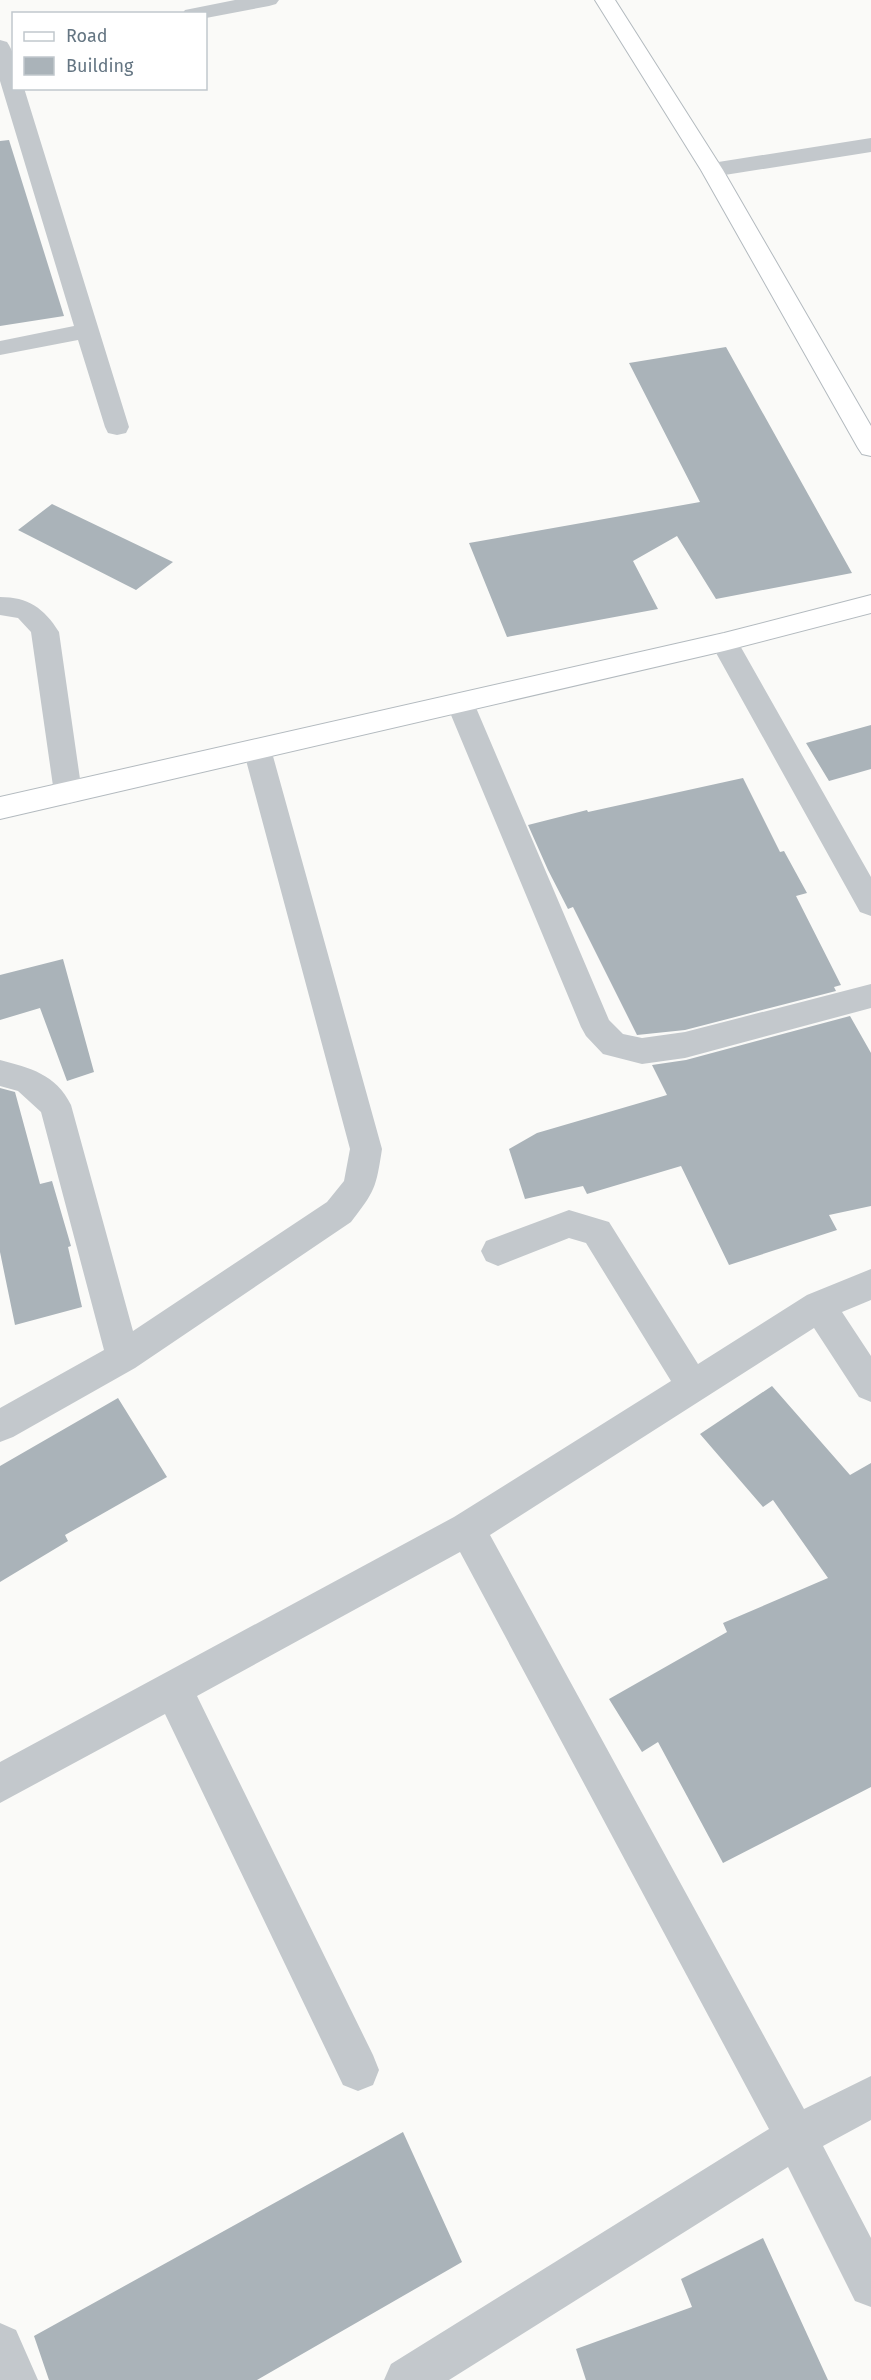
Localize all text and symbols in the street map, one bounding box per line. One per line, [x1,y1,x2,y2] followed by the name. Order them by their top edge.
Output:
[12,12,207,90] legend
[66,25,108,47] text: Road
[66,55,134,77] text: Building

